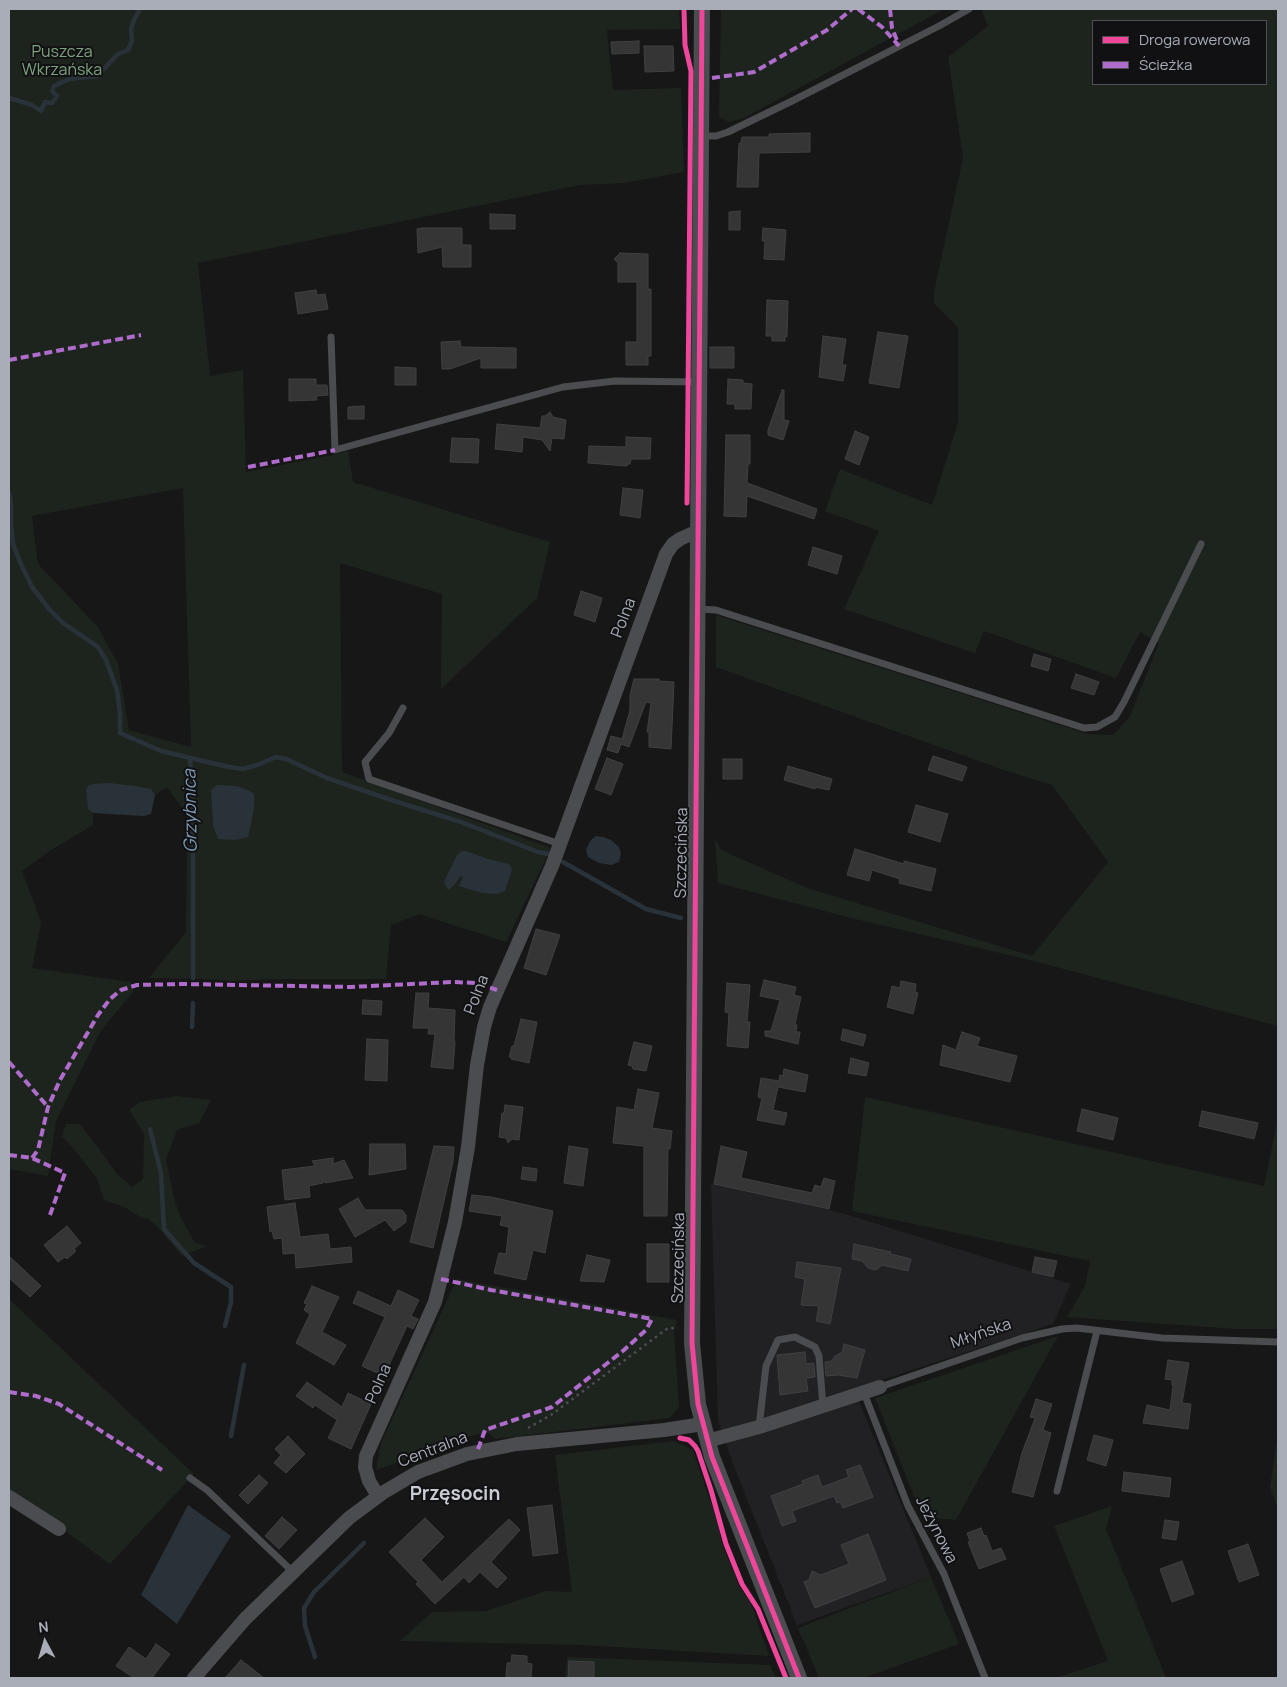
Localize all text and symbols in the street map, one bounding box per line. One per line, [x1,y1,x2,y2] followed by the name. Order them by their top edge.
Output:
[1092,20,1267,85] legend
[1139,29,1250,50] text: Droga rowerowa
[22,43,102,81] park label: Puszcza Wkrzańska
[1139,54,1192,75] text: Ścieżka
[608,595,640,641] street label: Polna
[179,769,203,853] water label: Grzybnica
[672,807,692,899] street label: Szczecińska
[461,972,493,1018] street label: Polna
[669,1212,689,1304] street label: Szczecińska
[948,1315,1014,1353] street label: Młyńska
[362,1361,396,1407] street label: Polna
[396,1428,470,1472] street label: Centralna
[410,1484,500,1506] district label: Przęsocin
[911,1493,961,1567] street label: Jeżynowa
[20,1617,70,1667] north arrow
[37,1617,49,1637] text: N

